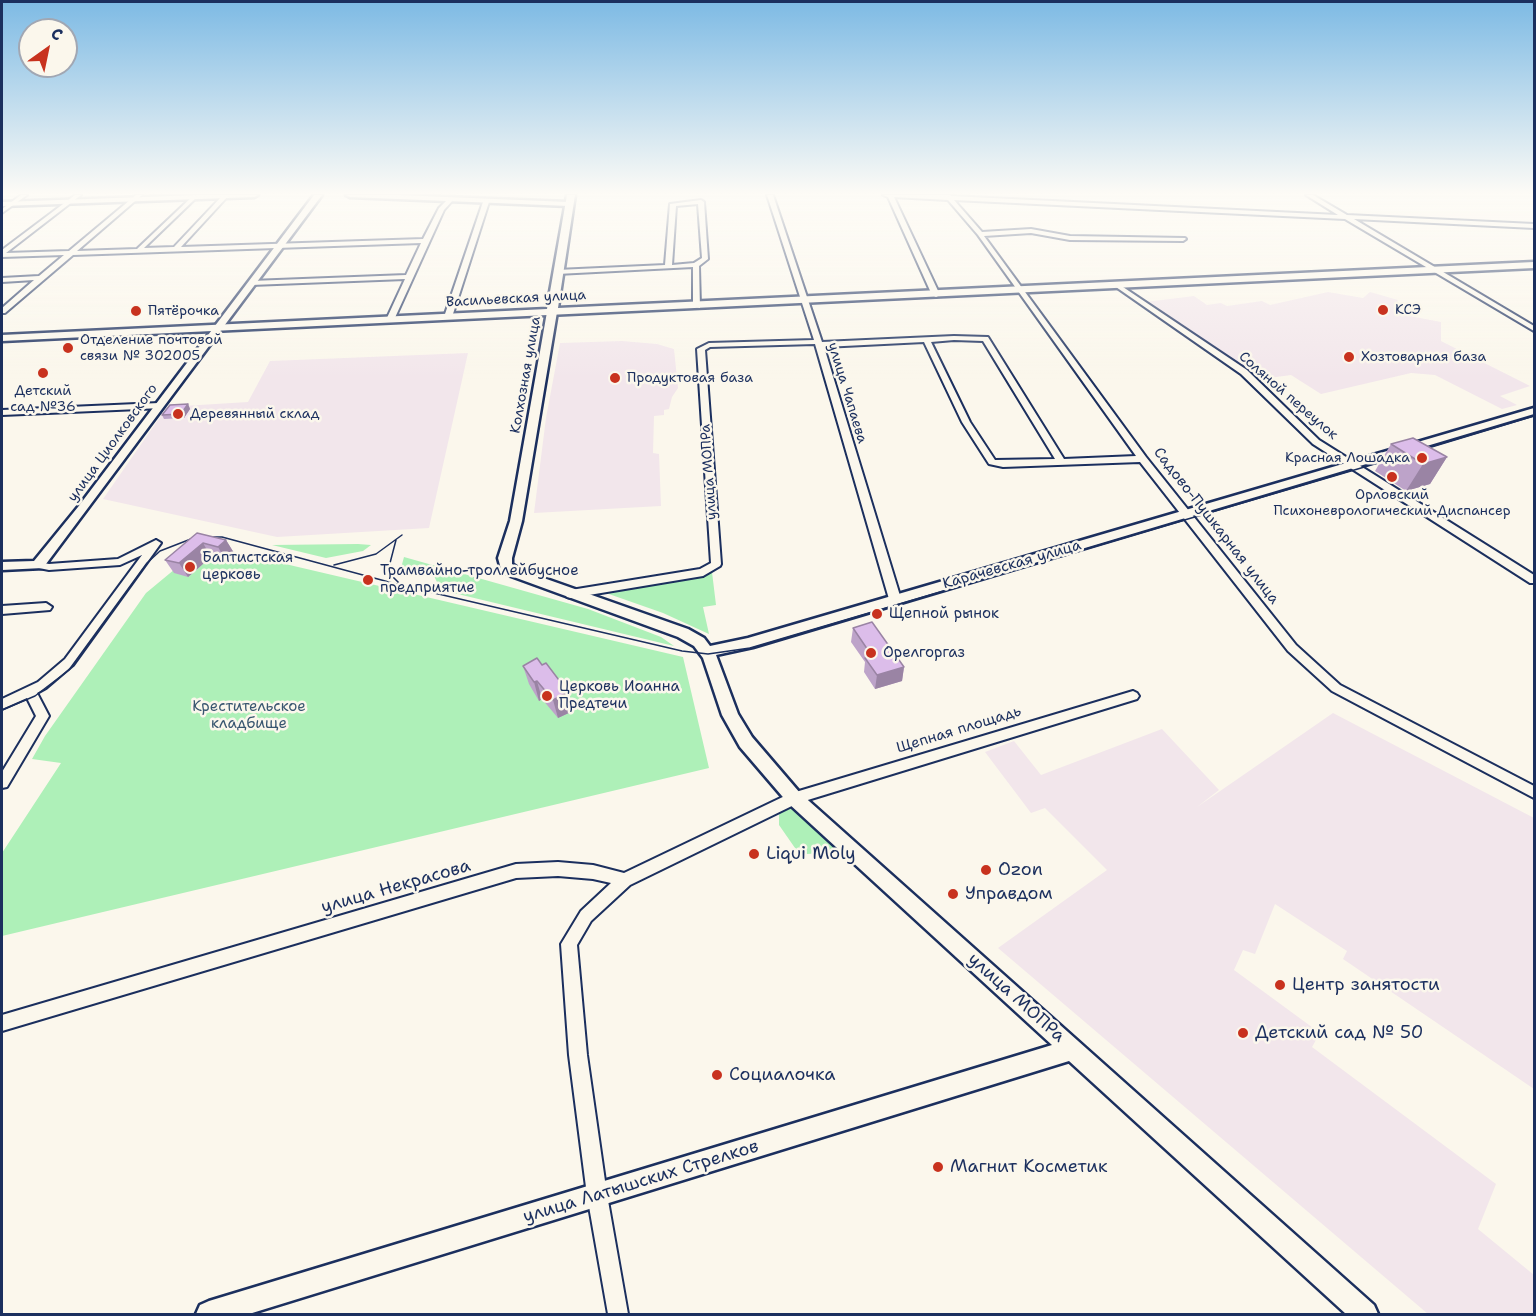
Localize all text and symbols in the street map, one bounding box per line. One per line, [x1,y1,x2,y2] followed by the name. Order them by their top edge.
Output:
[18,18,78,78] north arrow
[47,23,67,46] text: С
[445,287,587,311] street label: Васильевская улица
[1395,302,1421,318] place label: КСЭ
[148,303,219,319] place label: Пятёрочка
[1376,303,1390,317] marker: КСЭ
[129,304,143,318] marker: Пятёрочка
[507,315,545,435] street label: Колхозная улица
[80,332,222,364] place label: Отделение почтовой связи № 302005
[61,341,75,355] marker: Отделение почтовой связи № 302005
[824,341,870,445] street label: улица Чапаева
[1235,348,1341,444] street label: Соляной переулок
[1361,349,1486,365] place label: Хозтоварная база
[1342,350,1356,364] marker: Хозтоварная база
[36,366,50,380] marker: Детский сад №36
[627,370,753,386] place label: Продуктовая база
[608,371,622,385] marker: Продуктовая база
[65,381,161,505] street label: улица Циолковского
[10,383,76,416] place label: Детский сад №36
[190,406,320,422] place label: Деревянный склад
[171,407,185,421] marker: Деревянный склад
[697,423,721,521] street label: улица МОПРа
[1149,444,1283,608] street label: Садово-Пушкарная улица
[1285,450,1410,466] place label: Красная Лошадка
[1415,451,1429,465] marker: Красная Лошадка
[1385,470,1399,484] marker: Орловский Психоневрологический Диспансер
[1273,487,1511,520] place label: Орловский Психоневрологический Диспансер
[941,537,1083,593] street label: Карачевская улица
[202,549,293,584] place label: Баптистская церковь
[183,560,197,574] marker: Баптистская церковь
[380,562,579,597] place label: Трамвайно-троллейбусное предприятие
[361,573,375,587] marker: Трамвайно-троллейбусное предприятие
[889,605,999,623] place label: Щепной рынок
[870,607,884,621] marker: Щепной рынок
[883,644,965,662] place label: Орелгоргаз
[864,646,878,660] marker: Орелгоргаз
[559,678,680,713] place label: Церковь Иоанна Предтечи
[540,689,554,703] marker: Церковь Иоанна Предтечи
[192,698,306,733] park label: Крестительское кладбище
[894,702,1024,758] street label: Щепная площадь
[766,843,856,865] place label: Liqui Moly
[747,847,761,861] marker: Liqui Moly
[319,855,473,919] street label: улица Некрасова
[998,859,1043,881] place label: Ozon
[979,863,993,877] marker: Ozon
[965,883,1052,905] place label: Управдом
[946,887,960,901] marker: Управдом
[963,949,1069,1047] street label: улица МОПРа
[1292,974,1440,996] place label: Центр занятости
[1273,978,1287,992] marker: Центр занятости
[1255,1022,1423,1044] place label: Детский сад № 50
[1236,1026,1250,1040] marker: Детский сад № 50
[729,1064,835,1086] place label: Социалочка
[710,1068,724,1082] marker: Социалочка
[521,1136,761,1228] street label: улица Латышских Стрелков
[950,1156,1108,1178] place label: Магнит Косметик
[931,1160,945,1174] marker: Магнит Косметик

